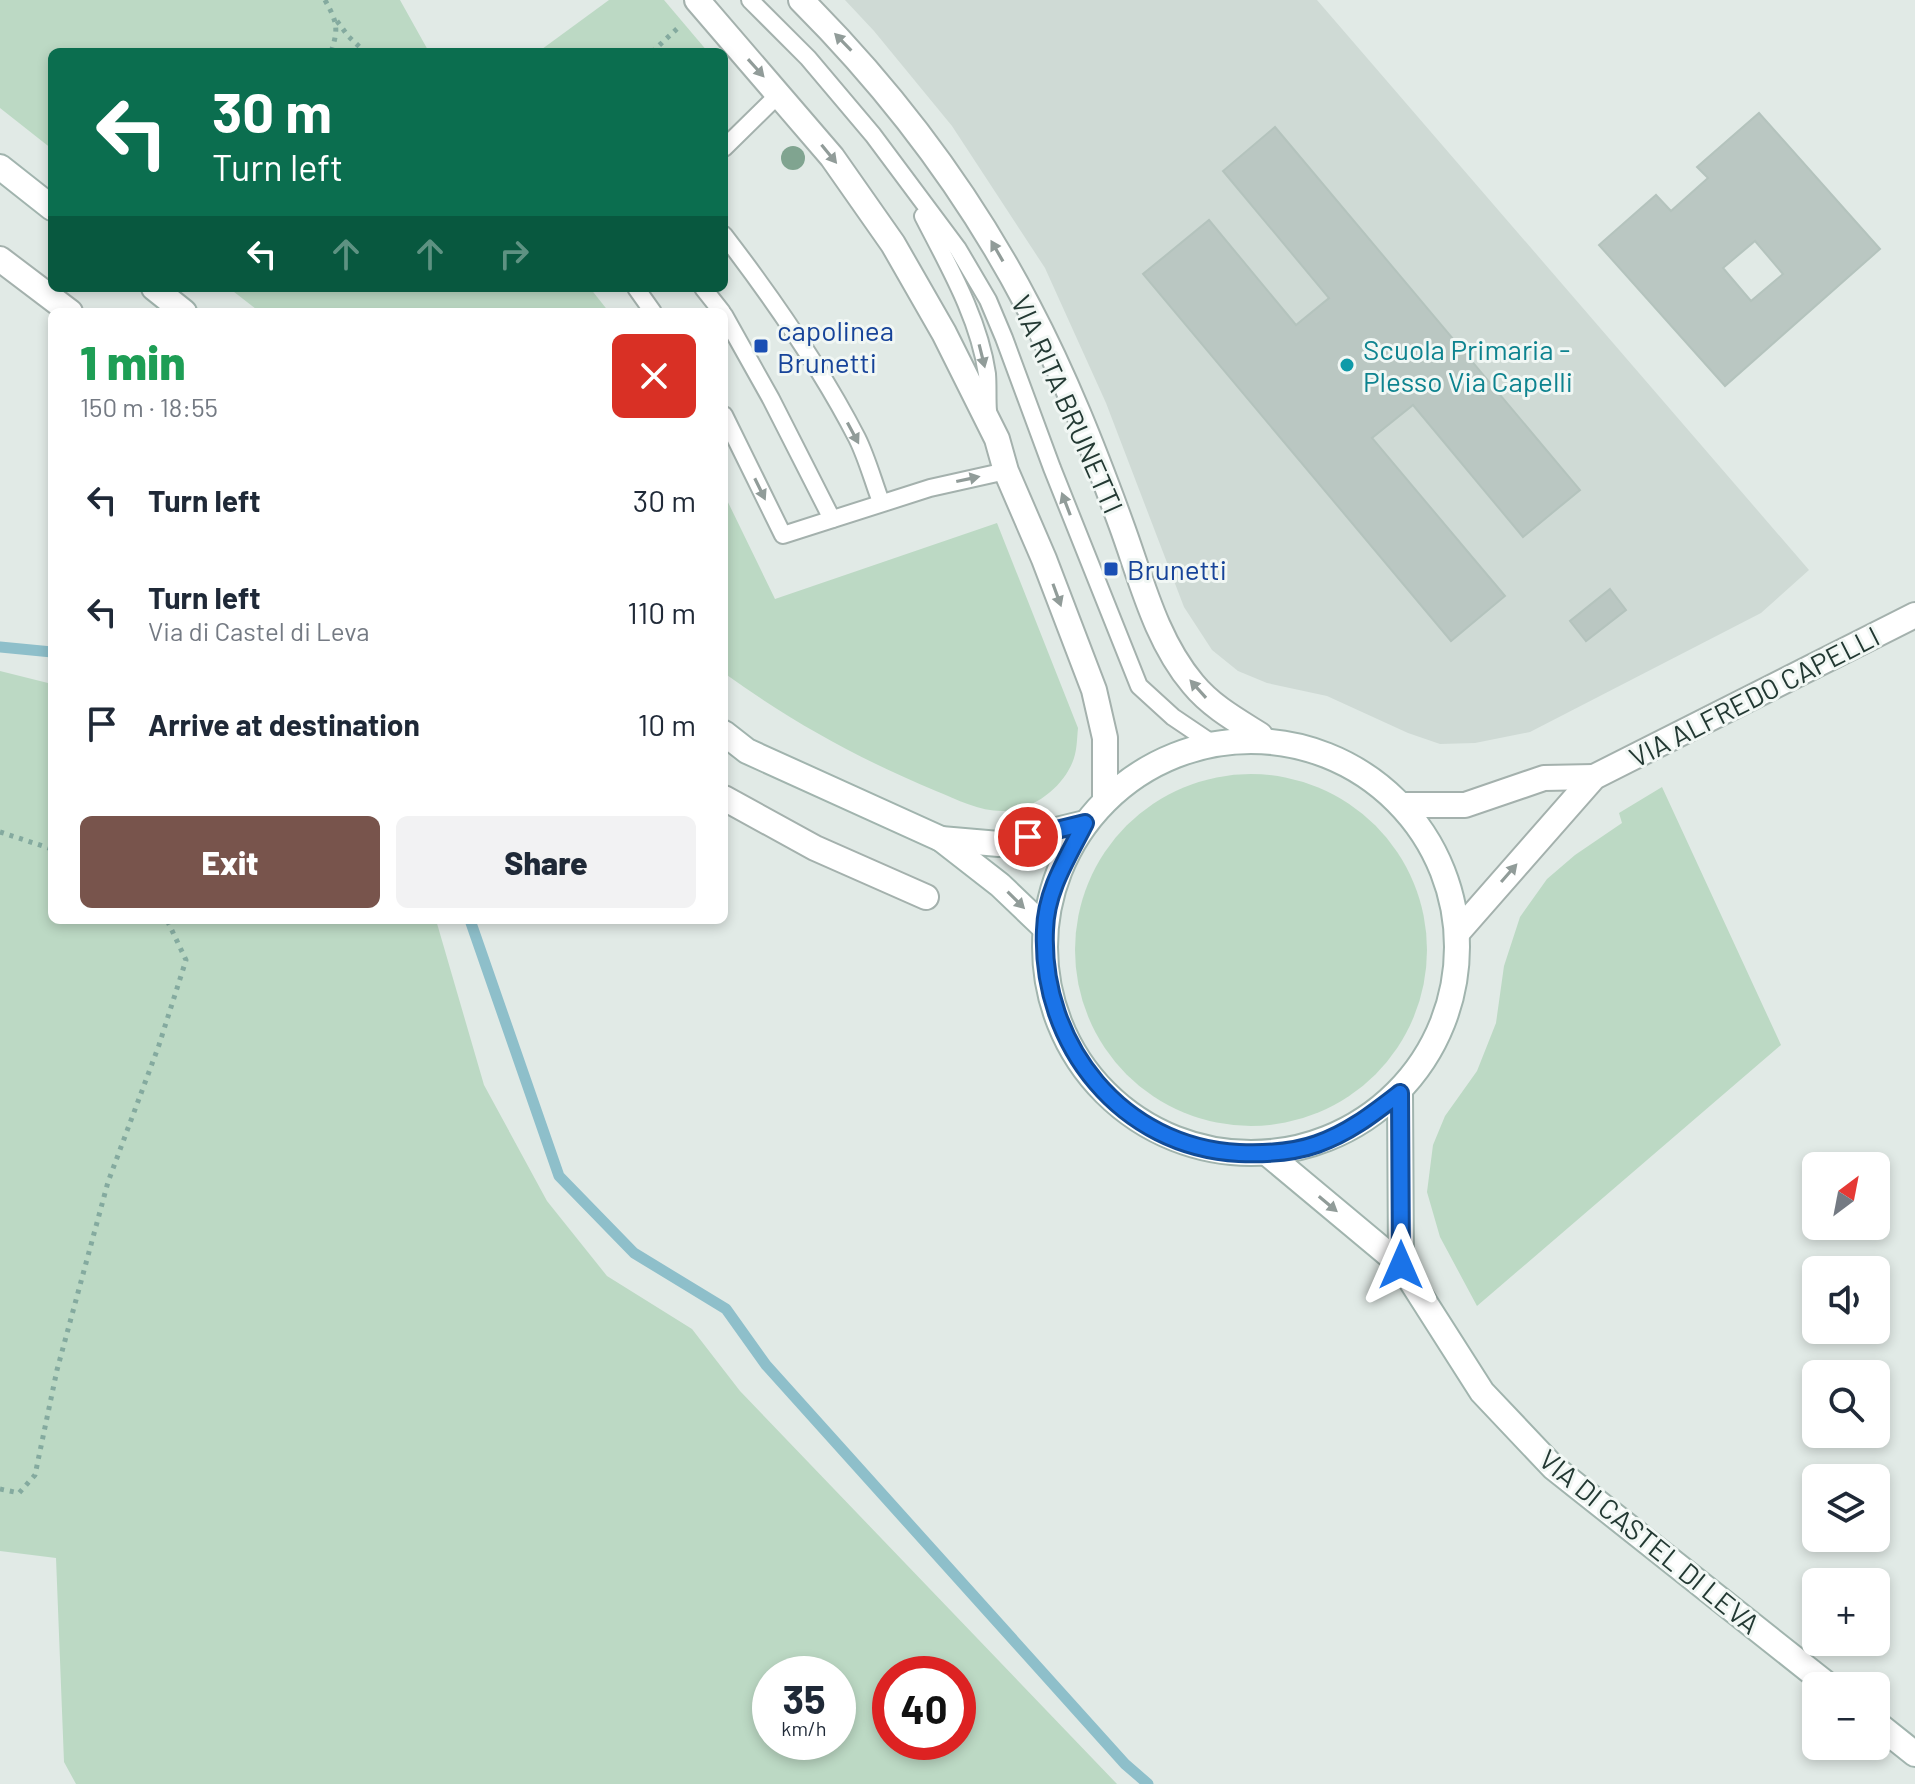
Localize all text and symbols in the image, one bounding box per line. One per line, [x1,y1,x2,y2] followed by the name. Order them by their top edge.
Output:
[834,33,853,52] one-way arrow
[747,58,764,78] one-way arrow
[212,77,332,144] text: 30 m
[80,80,184,184] icon: left
[820,144,837,164] one-way arrow
[212,145,343,188] text: Turn left
[240,232,284,276] icon: left
[324,232,368,276] icon: ahead
[408,232,452,276] icon: ahead
[492,232,536,276] icon: right
[990,240,1004,262] one-way arrow
[1005,290,1131,518] street label: VIA RITA BRUNETTI
[777,313,894,379] place label: capolinea Brunetti
[80,332,186,390] text: 1 min
[1363,332,1573,398] place label: Scuola Primaria - Plesso Via Capelli
[612,334,696,418] button: close
[752,337,770,355] marker: capolinea Brunetti
[976,343,988,368] one-way arrow
[1338,356,1356,374] marker: Scuola Primaria - Plesso Via Capelli
[80,391,218,422] text: 150 m · 18:55
[846,422,860,444] one-way arrow
[956,472,981,485] one-way arrow
[753,477,767,500] one-way arrow
[80,478,124,522] icon: left
[148,482,261,518] text: Turn left
[633,482,696,518] text: 30 m
[1059,492,1072,516] one-way arrow
[1127,552,1227,586] place label: Brunetti
[1102,560,1120,578] marker: Brunetti
[148,579,261,615] text: Turn left
[1051,583,1064,607] one-way arrow
[80,590,124,634] icon: left
[627,594,696,630] text: 110 m
[148,615,370,646] text: Via di Castel di Leva
[1623,618,1885,774] street label: VIA ALFREDO CAPELLI
[1189,680,1207,699] one-way arrow
[80,702,124,746] icon: arrive
[148,706,420,742] text: Arrive at destination
[638,706,696,742] text: 10 m
[994,803,1062,871] pin
[1006,815,1050,859] icon: arrive
[80,816,380,908] button: Exit
[396,816,696,908] button: Share
[1500,864,1518,883] one-way arrow
[1006,890,1025,909] one-way arrow
[1802,1152,1890,1240] north arrow
[1802,1152,1890,1760] map controls
[1318,1195,1338,1212] one-way arrow
[1359,1223,1443,1307] position arrow
[1802,1256,1890,1344] button: sound
[1802,1360,1890,1448] button: search
[1533,1442,1767,1640] street label: VIA DI CASTEL DI LEVA
[1802,1464,1890,1552] button: layers
[1802,1568,1890,1656] button: +
[872,1656,976,1760] speed limit sign: 40
[1802,1672,1890,1760] button: −
[782,1674,826,1722] text: 35
[781,1716,827,1740] text: km/h

